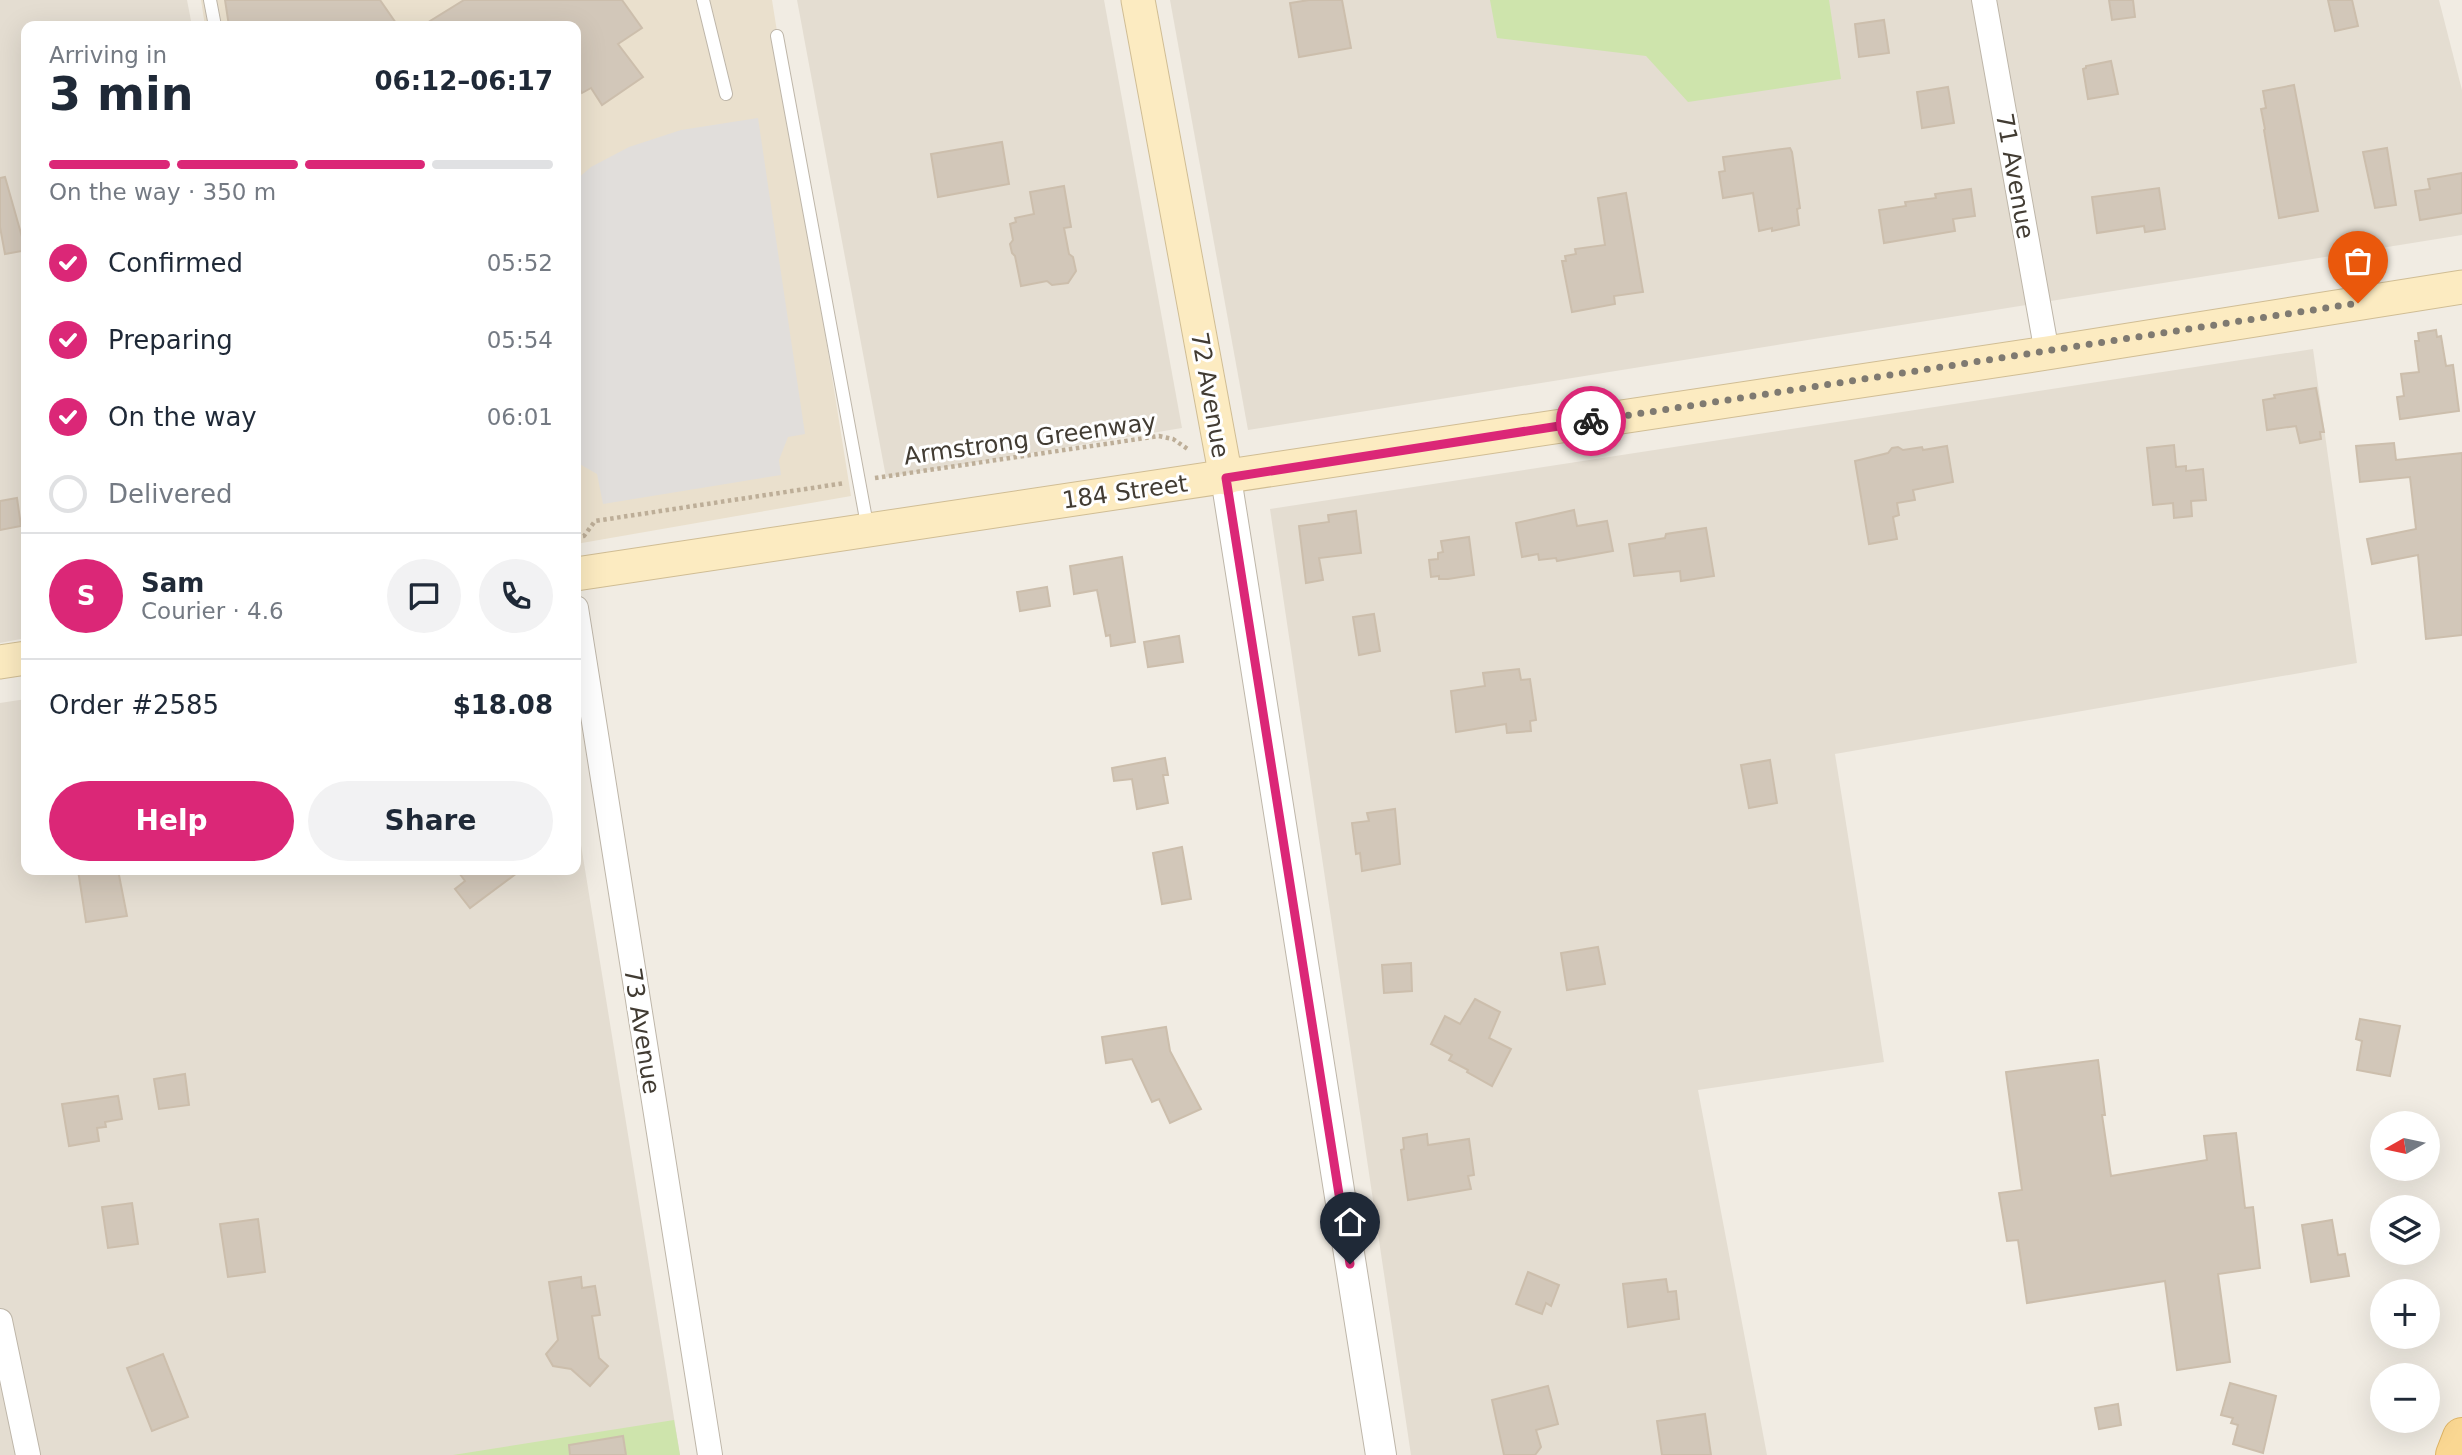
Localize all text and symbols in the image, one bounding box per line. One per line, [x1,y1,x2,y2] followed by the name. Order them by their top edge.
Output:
[49,42,167,68] text: Arriving in
[374,66,553,96] text: 06:12–06:17
[49,67,193,121] text: 3 min
[1990,111,2040,241] street label: 71 Avenue
[49,179,276,205] text: On the way · 350 m
[2328,231,2388,303] pin
[2339,242,2377,280] icon: bag
[49,244,87,282] icon: check
[108,248,243,278] text: Confirmed
[487,250,553,276] text: 05:52
[49,321,87,359] icon: check
[108,325,233,355] text: Preparing
[487,327,553,353] text: 05:54
[1185,330,1235,460] street label: 72 Avenue
[1556,386,1626,456] courier
[49,398,87,436] icon: check
[108,402,257,432] text: On the way
[1572,402,1610,440] icon: bike
[487,404,553,430] text: 06:01
[902,407,1158,471] street label: Armstrong Greenway
[1060,469,1190,515] street label: 184 Street
[108,479,232,509] text: Delivered
[387,559,461,633] button: chat
[479,559,553,633] button: phone
[141,568,204,598] text: Sam
[77,581,95,611] text: S
[141,598,284,624] text: Courier · 4.6
[49,690,219,720] text: Order #2585
[453,690,553,720] text: $18.08
[49,781,294,861] button: Help
[308,781,553,861] button: Share
[618,966,666,1096] street label: 73 Avenue
[2370,1111,2440,1181] north arrow
[2370,1111,2440,1433] map controls
[1320,1192,1380,1264] pin
[2370,1195,2440,1265] button: layers
[1331,1203,1369,1241] icon: home
[2370,1279,2440,1349] button: +
[2370,1363,2440,1433] button: −

